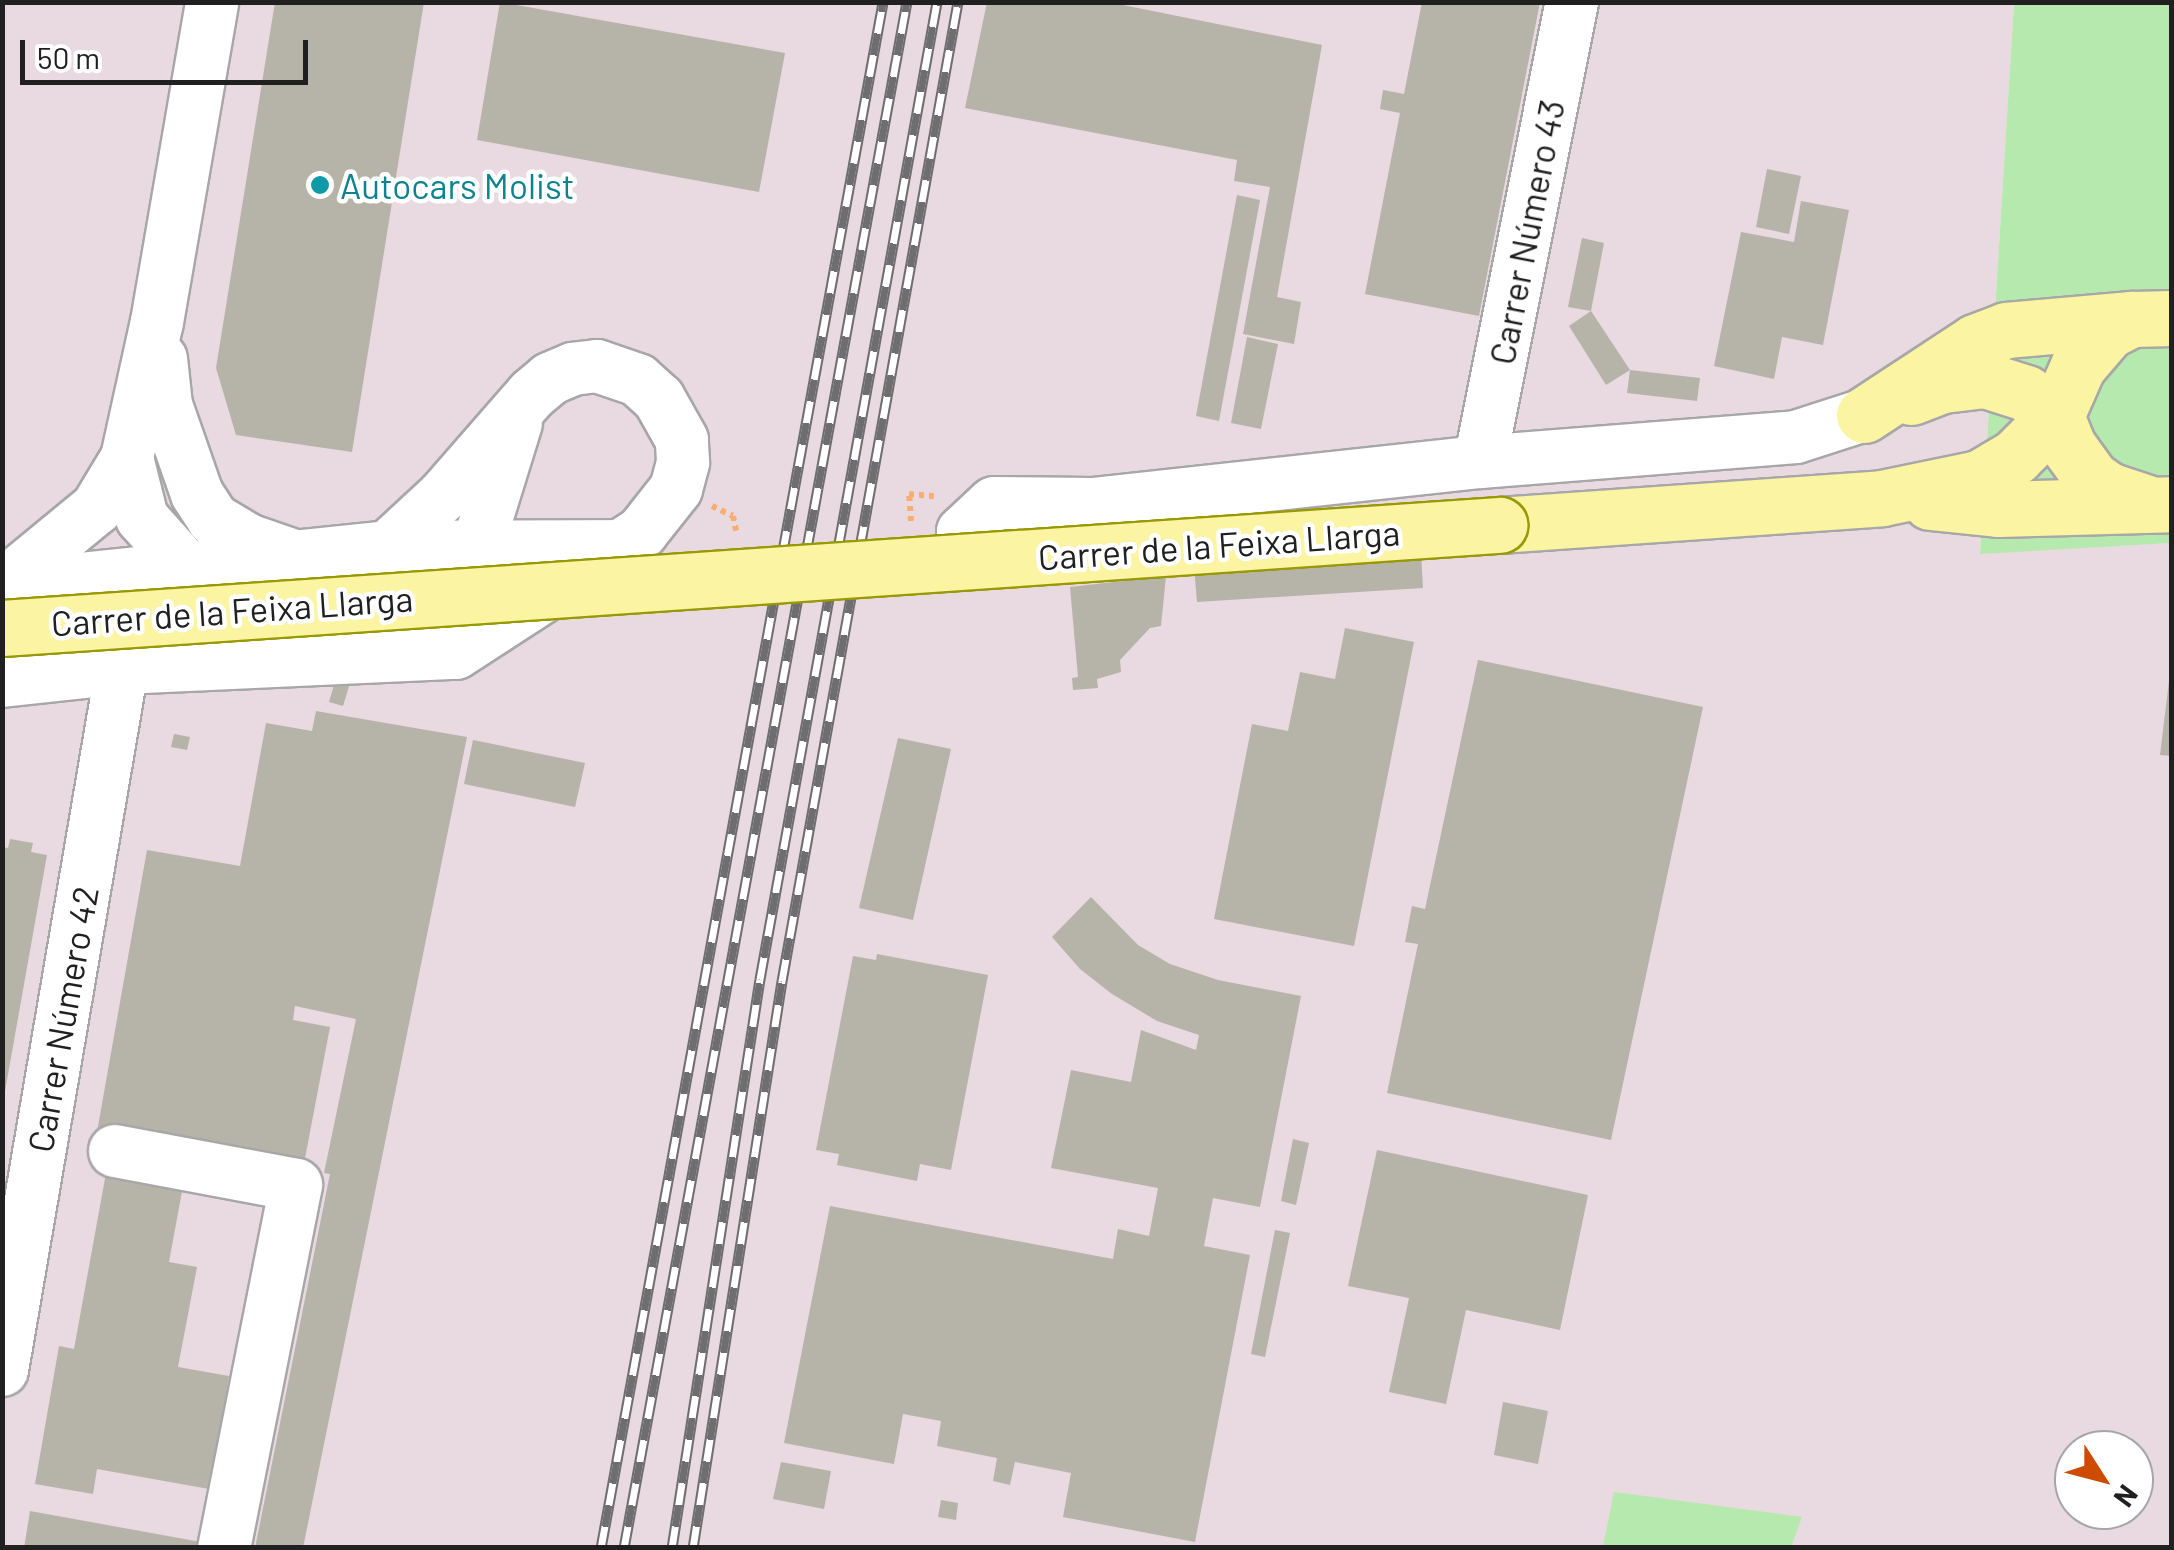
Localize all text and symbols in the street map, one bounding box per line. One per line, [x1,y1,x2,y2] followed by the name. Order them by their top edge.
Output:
[25,20,312,82] scale bar
[37,39,100,75] text: 50 m
[1480,96,1572,368] street label: Carrer Número 43
[340,164,574,206] place label: Autocars Molist
[309,174,331,196] marker: Autocars Molist
[1037,510,1401,578] street label: Carrer de la Feixa Llarga
[50,576,414,644] street label: Carrer de la Feixa Llarga
[18,883,106,1155] street label: Carrer Número 42
[2054,1430,2154,1530] north arrow
[2107,1479,2146,1514] text: N

